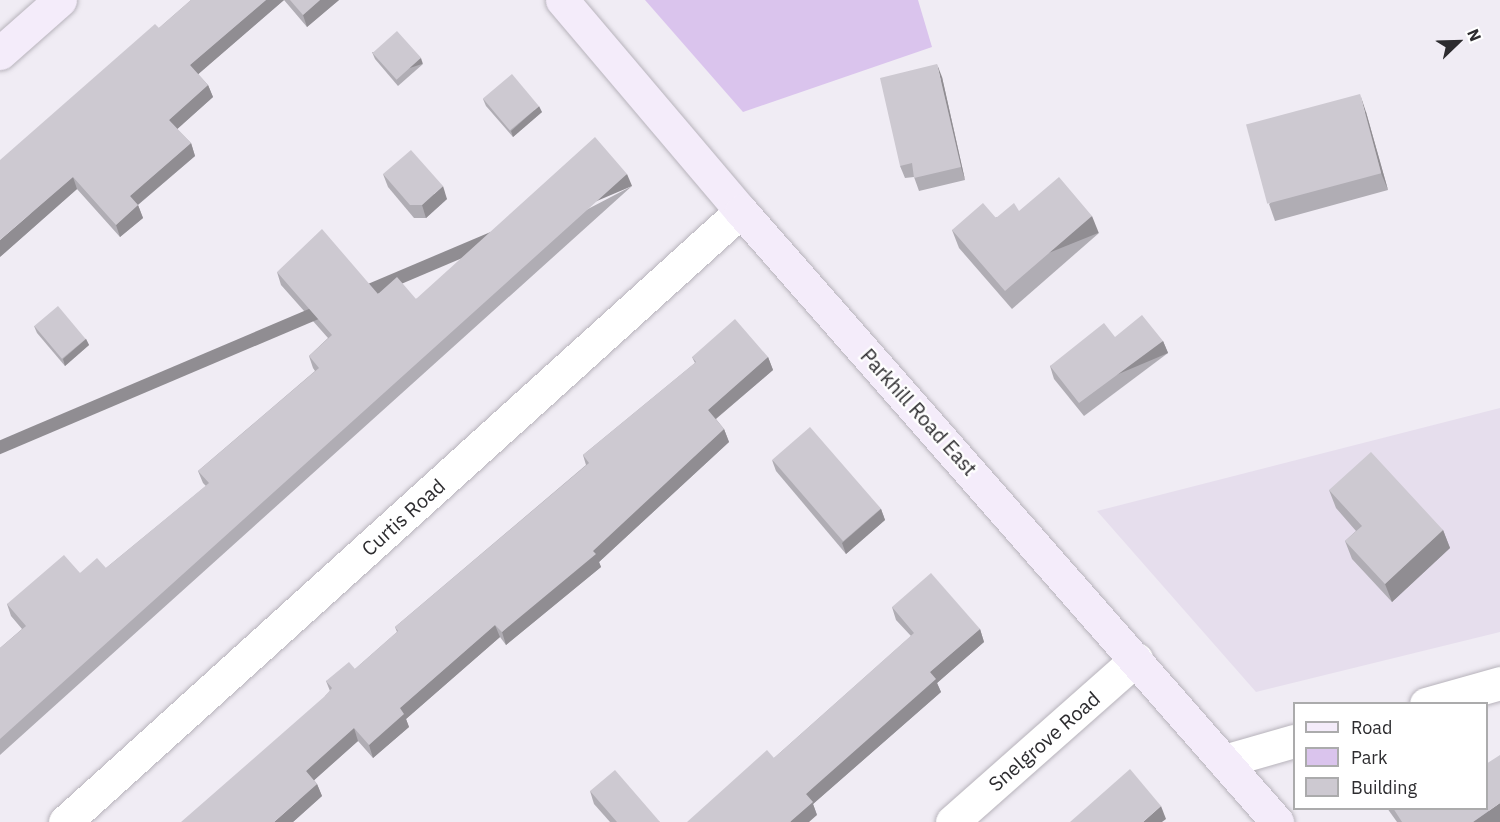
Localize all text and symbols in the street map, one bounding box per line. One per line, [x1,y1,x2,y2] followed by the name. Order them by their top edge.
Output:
[1428,12,1488,72] north arrow
[1463,26,1486,44] text: N
[856,344,982,480] street label: Parkhill Road East
[356,473,450,561] street label: Curtis Road
[983,686,1105,796] street label: Snelgrove Road
[1293,702,1488,810] legend
[1351,716,1392,739] text: Road
[1351,746,1387,769] text: Park
[1351,776,1417,799] text: Building

